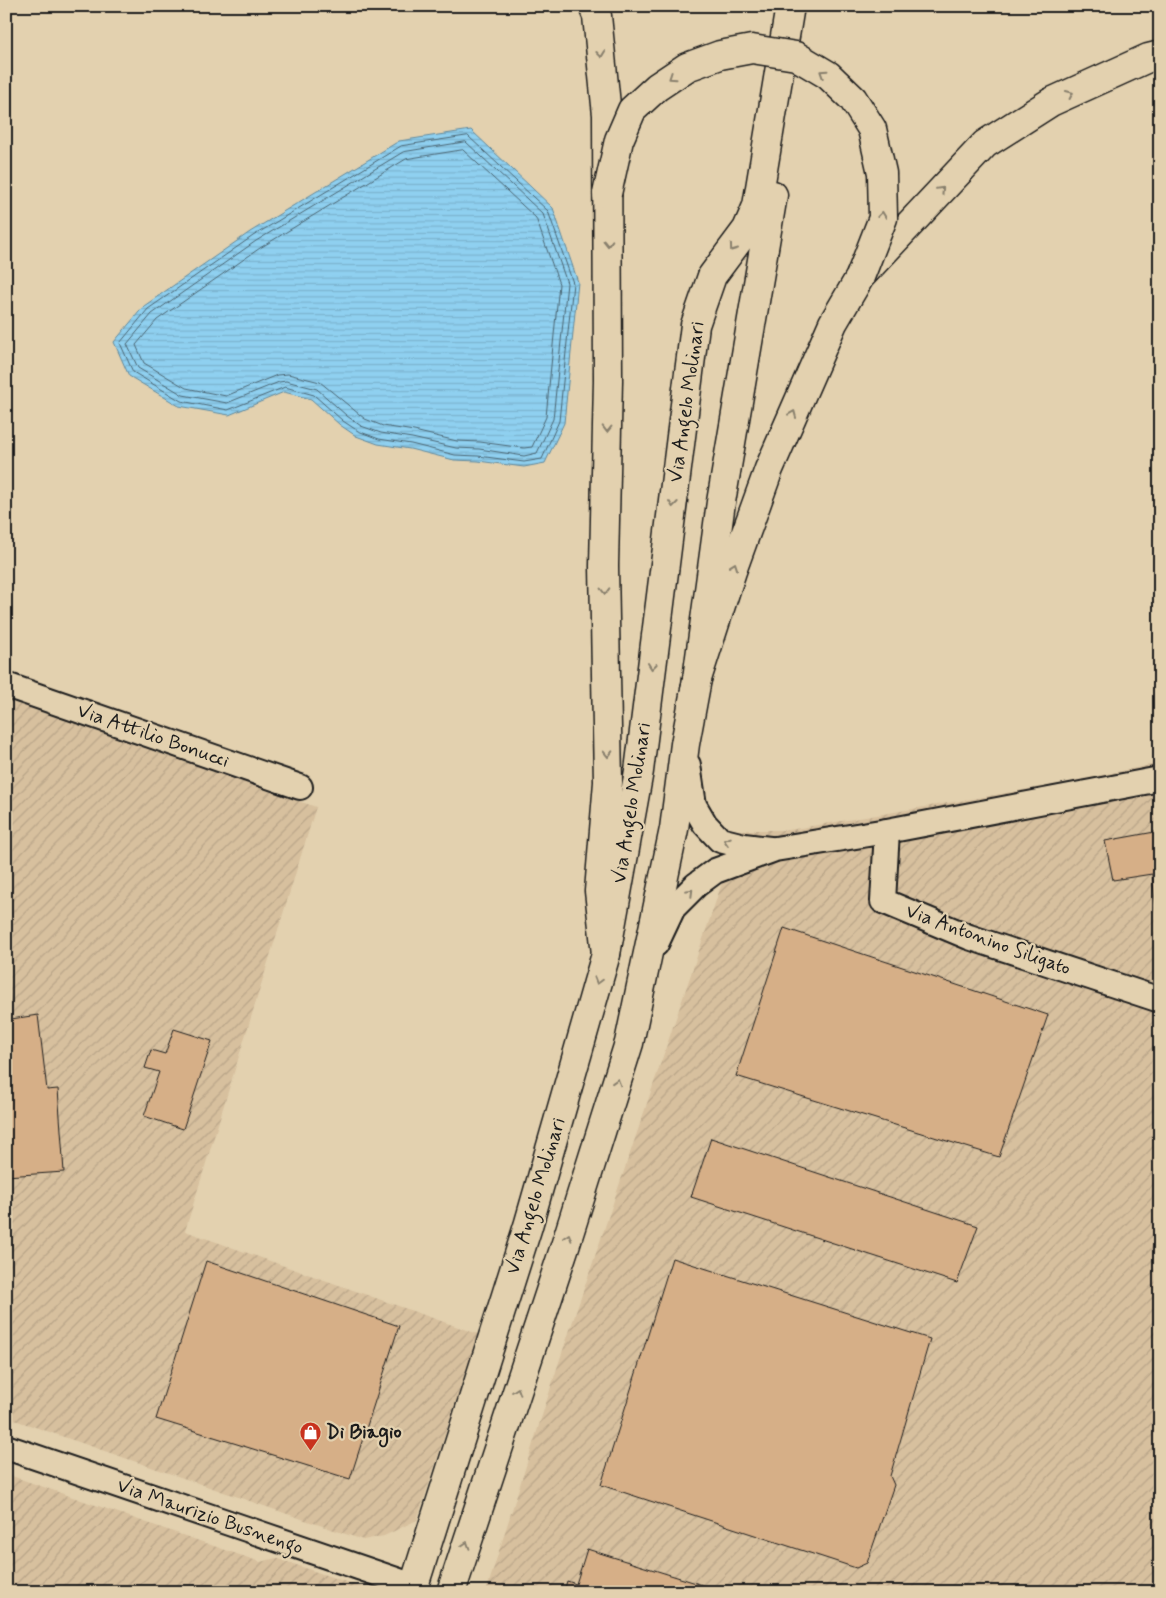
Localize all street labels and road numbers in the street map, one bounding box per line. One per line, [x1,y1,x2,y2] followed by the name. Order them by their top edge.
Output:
[662,320,714,485] street label: Via Angelo Molinari
[73,697,233,775] street label: Via Attilio Bonucci
[606,721,660,886] street label: Via Angelo Molinari
[902,898,1074,982] street label: Via Antonino Siligato
[499,1114,575,1278] street label: Via Angelo Molinari
[112,1472,307,1563] street label: Via Maurizio Busnengo

